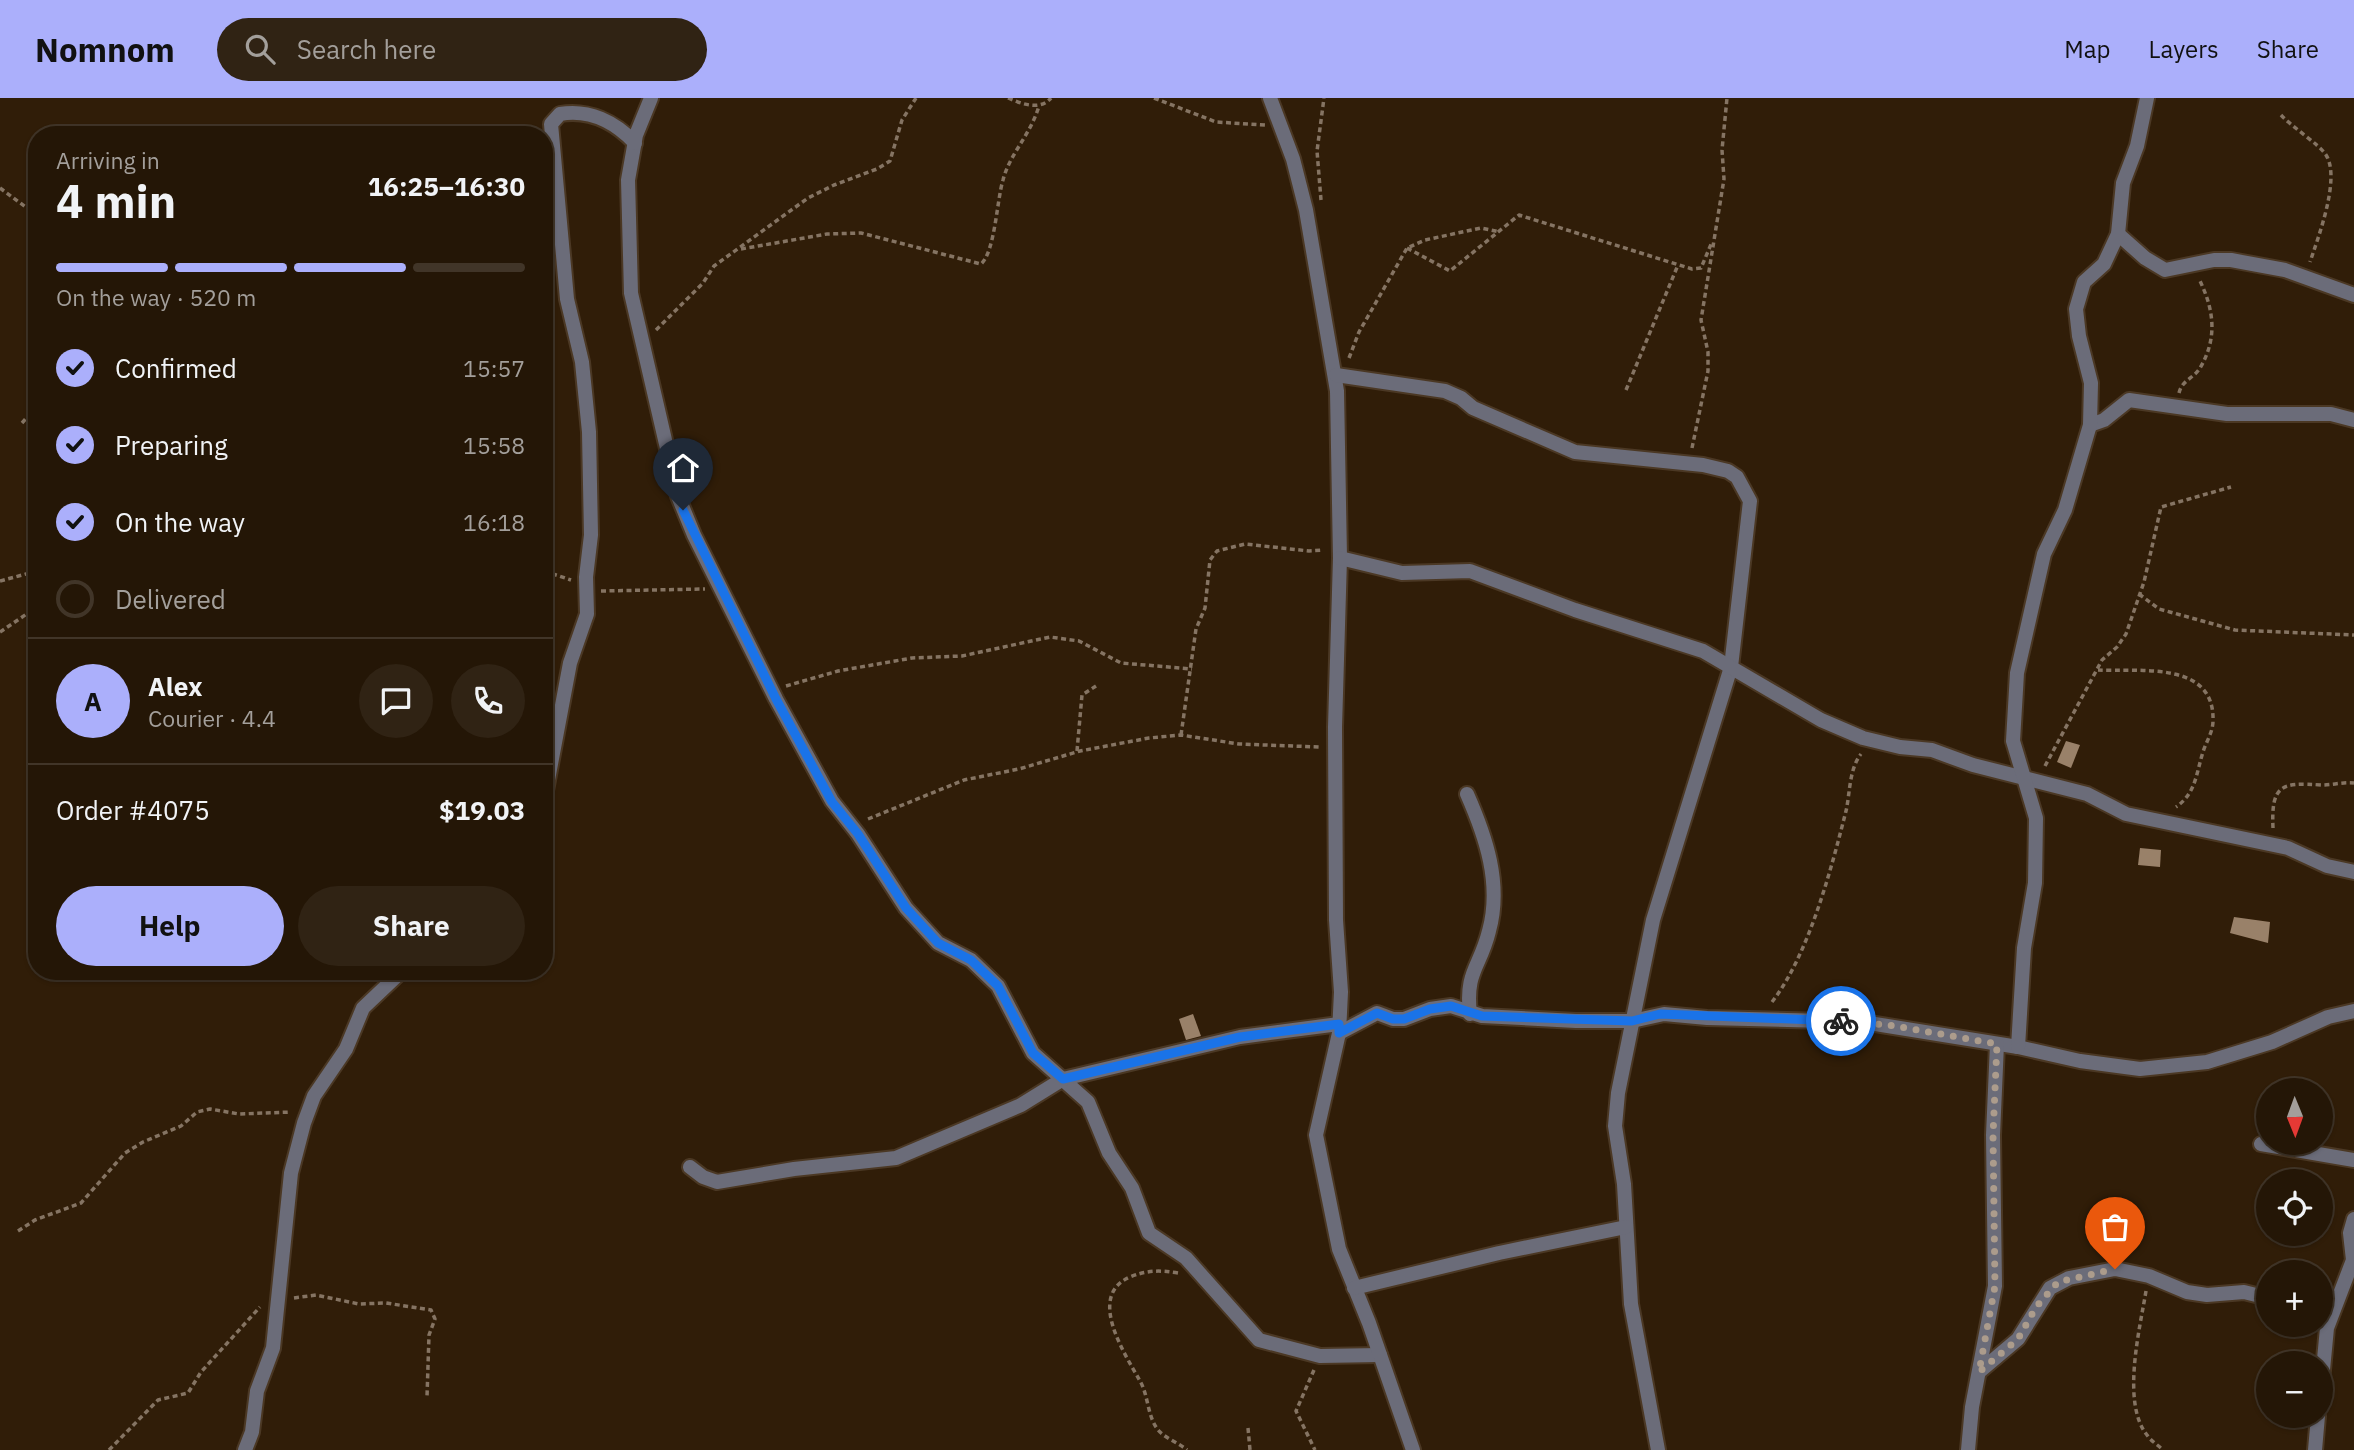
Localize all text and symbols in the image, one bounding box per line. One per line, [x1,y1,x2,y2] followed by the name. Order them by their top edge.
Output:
[217,18,707,81] search box
[35,28,175,71] text: Nomnom
[241,30,279,68] icon: search
[297,32,436,66] text: Search here
[2064,33,2111,65] text: Map
[2149,33,2219,65] text: Layers
[2257,33,2319,65] text: Share
[56,145,160,175] text: Arriving in
[368,169,525,203] text: 16:25–16:30
[56,171,176,231] text: 4 min
[56,282,256,312] text: On the way · 520 m
[56,349,94,387] icon: check
[115,351,237,385] text: Confirmed
[463,353,525,383] text: 15:57
[56,426,94,464] icon: check
[115,428,228,462] text: Preparing
[463,430,525,460] text: 15:58
[653,438,713,510] pin
[664,449,702,487] icon: home
[56,503,94,541] icon: check
[115,505,245,539] text: On the way
[463,507,525,537] text: 16:18
[115,582,226,616] text: Delivered
[359,664,433,738] button: chat
[451,664,525,738] button: phone
[148,669,202,703] text: Alex
[84,684,102,718] text: A
[148,703,276,733] text: Courier · 4.4
[56,793,210,827] text: Order #4075
[439,793,525,827] text: $19.03
[56,886,284,966] button: Help
[298,886,525,966] button: Share
[1806,986,1876,1056] courier
[1822,1002,1860,1040] icon: bike
[2256,1078,2333,1155] north arrow
[2256,1078,2333,1428] map controls
[2256,1169,2333,1246] button: locate
[2085,1197,2145,1269] pin
[2096,1208,2134,1246] icon: bag
[2256,1260,2333,1337] button: +
[2256,1351,2333,1428] button: −

